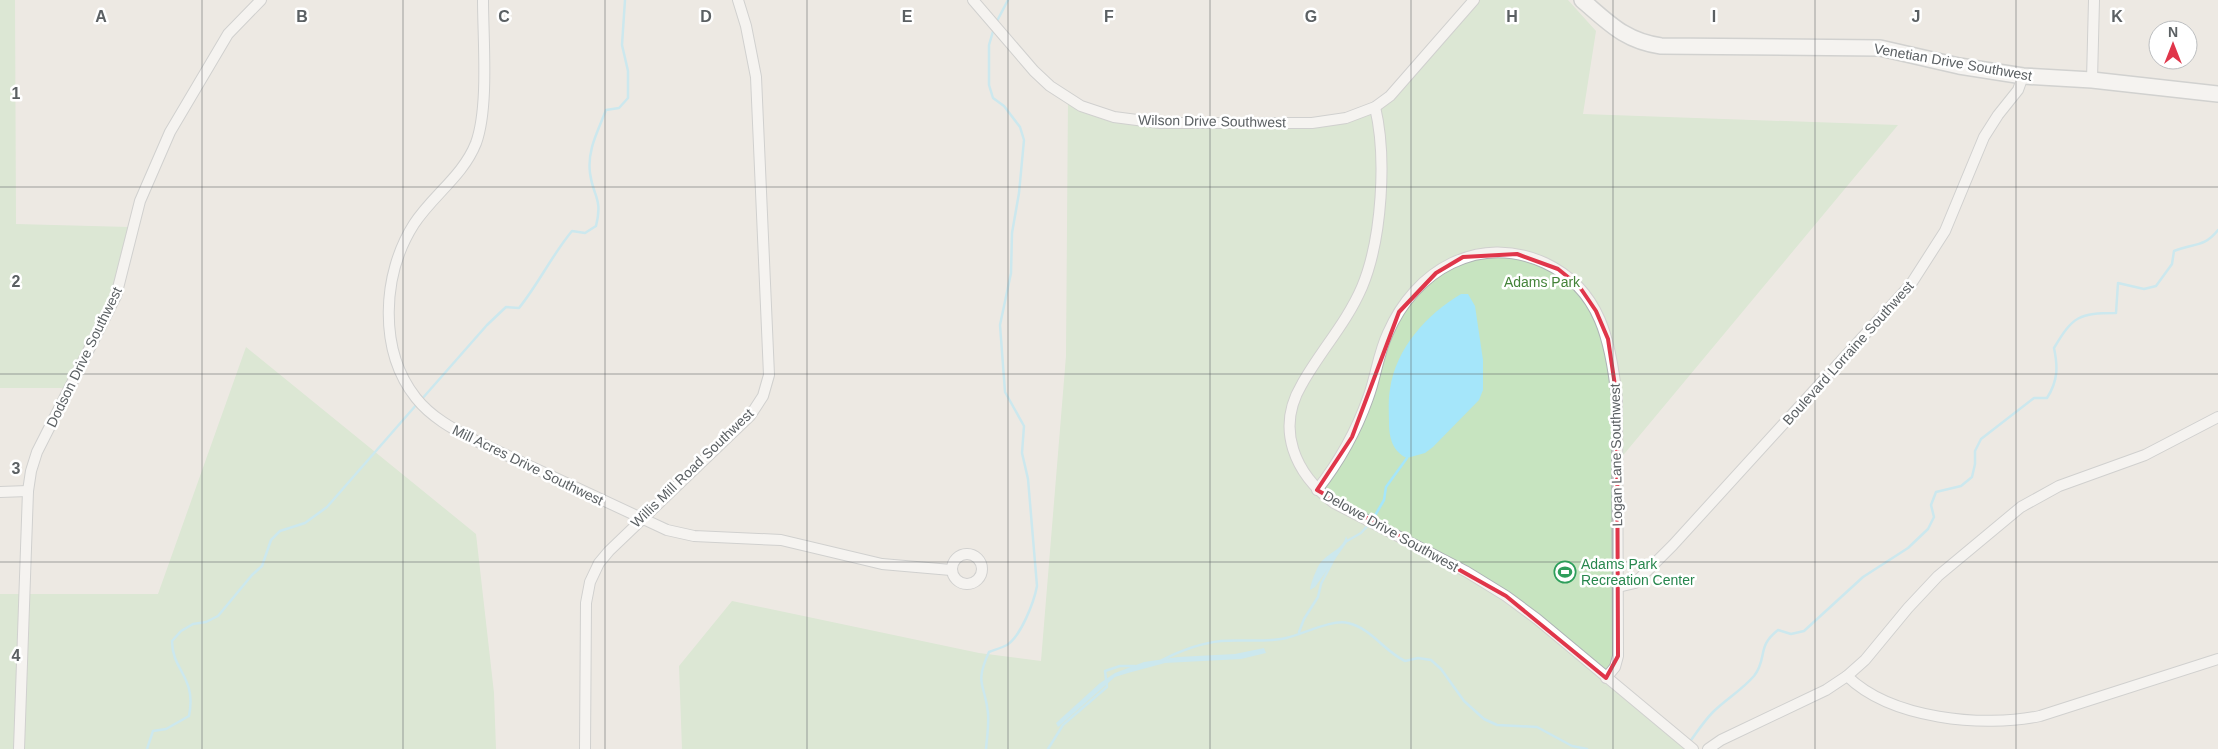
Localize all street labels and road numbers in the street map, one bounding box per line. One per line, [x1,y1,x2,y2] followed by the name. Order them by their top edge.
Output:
[1873,40,2033,84] street label: Venetian Drive Southwest
[1138,112,1286,130] street label: Wilson Drive Southwest
[1779,278,1917,428] street label: Boulevard Lorraine Southwest
[43,284,125,430] street label: Dodson Drive Southwest
[1607,383,1625,527] street label: Logan Lane Southwest
[627,405,757,531] street label: Willis Mill Road Southwest
[450,421,606,509] street label: Mill Acres Drive Southwest
[1320,487,1462,575] street label: Delowe Drive Southwest

